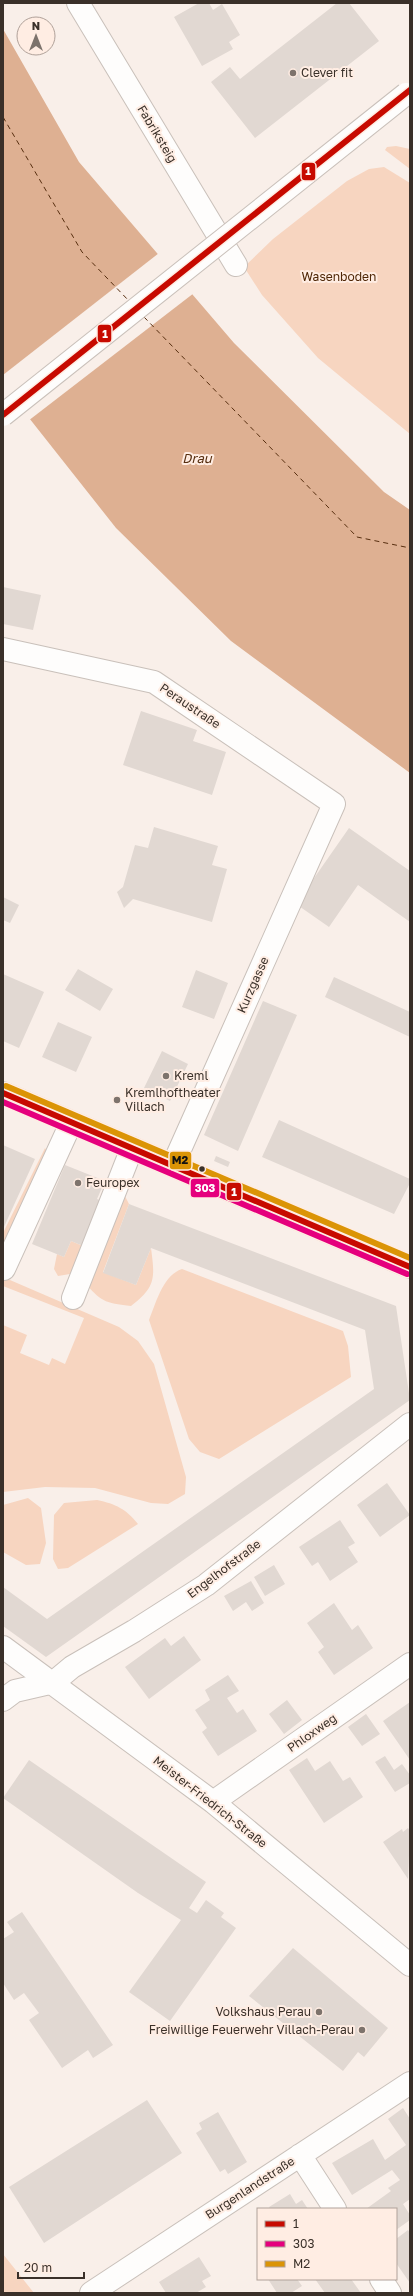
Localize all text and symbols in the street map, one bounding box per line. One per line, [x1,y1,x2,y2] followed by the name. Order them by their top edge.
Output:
[16,16,56,56] north arrow
[32,19,40,32] text: N
[301,65,353,80] place label: Clever fit
[288,68,298,78] marker: Clever fit
[134,102,180,165] street label: Fabriksteig
[301,162,316,181] line badge: 1
[305,164,311,177] text: 1
[302,269,376,284] park label: Wasenboden
[97,324,112,343] line badge: 1
[102,327,108,340] text: 1
[182,450,213,466] water label: Drau
[157,680,223,731] street label: Peraustraße
[233,954,272,1015] street label: Kurzgasse
[174,1068,208,1083] place label: Kreml
[161,1071,171,1081] marker: Kreml
[125,1085,221,1114] place label: Kremlhoftheater Villach
[112,1095,122,1105] marker: Kremlhoftheater Villach
[169,1151,192,1170] line badge: M2
[172,1153,189,1166] text: M2
[197,1164,207,1174] unlabelled marker
[86,1175,140,1190] place label: Feuropex
[73,1178,83,1188] marker: Feuropex
[190,1178,220,1198] line badge: 303
[195,1181,216,1194] text: 303
[226,1182,242,1201] line badge: 1
[231,1185,237,1198] text: 1
[184,1536,263,1601] street label: Engelhofstraße
[284,1710,339,1755] street label: Phloxweg
[150,1752,270,1851] street label: Meister-Friedrich-Straße
[215,2004,311,2019] place label: Volkshaus Perau
[314,2007,324,2017] marker: Volkshaus Perau
[149,2022,354,2037] place label: Freiwillige Feuerwehr Villach-Perau
[357,2025,367,2035] marker: Freiwillige Feuerwehr Villach-Perau
[202,2153,297,2222] street label: Burgenlandstraße
[257,2208,397,2280] legend
[293,2216,299,2231] text: 1
[293,2236,314,2251] text: 303
[18,2254,84,2280] scale bar
[293,2256,310,2271] text: M2
[24,2260,52,2275] text: 20 m

